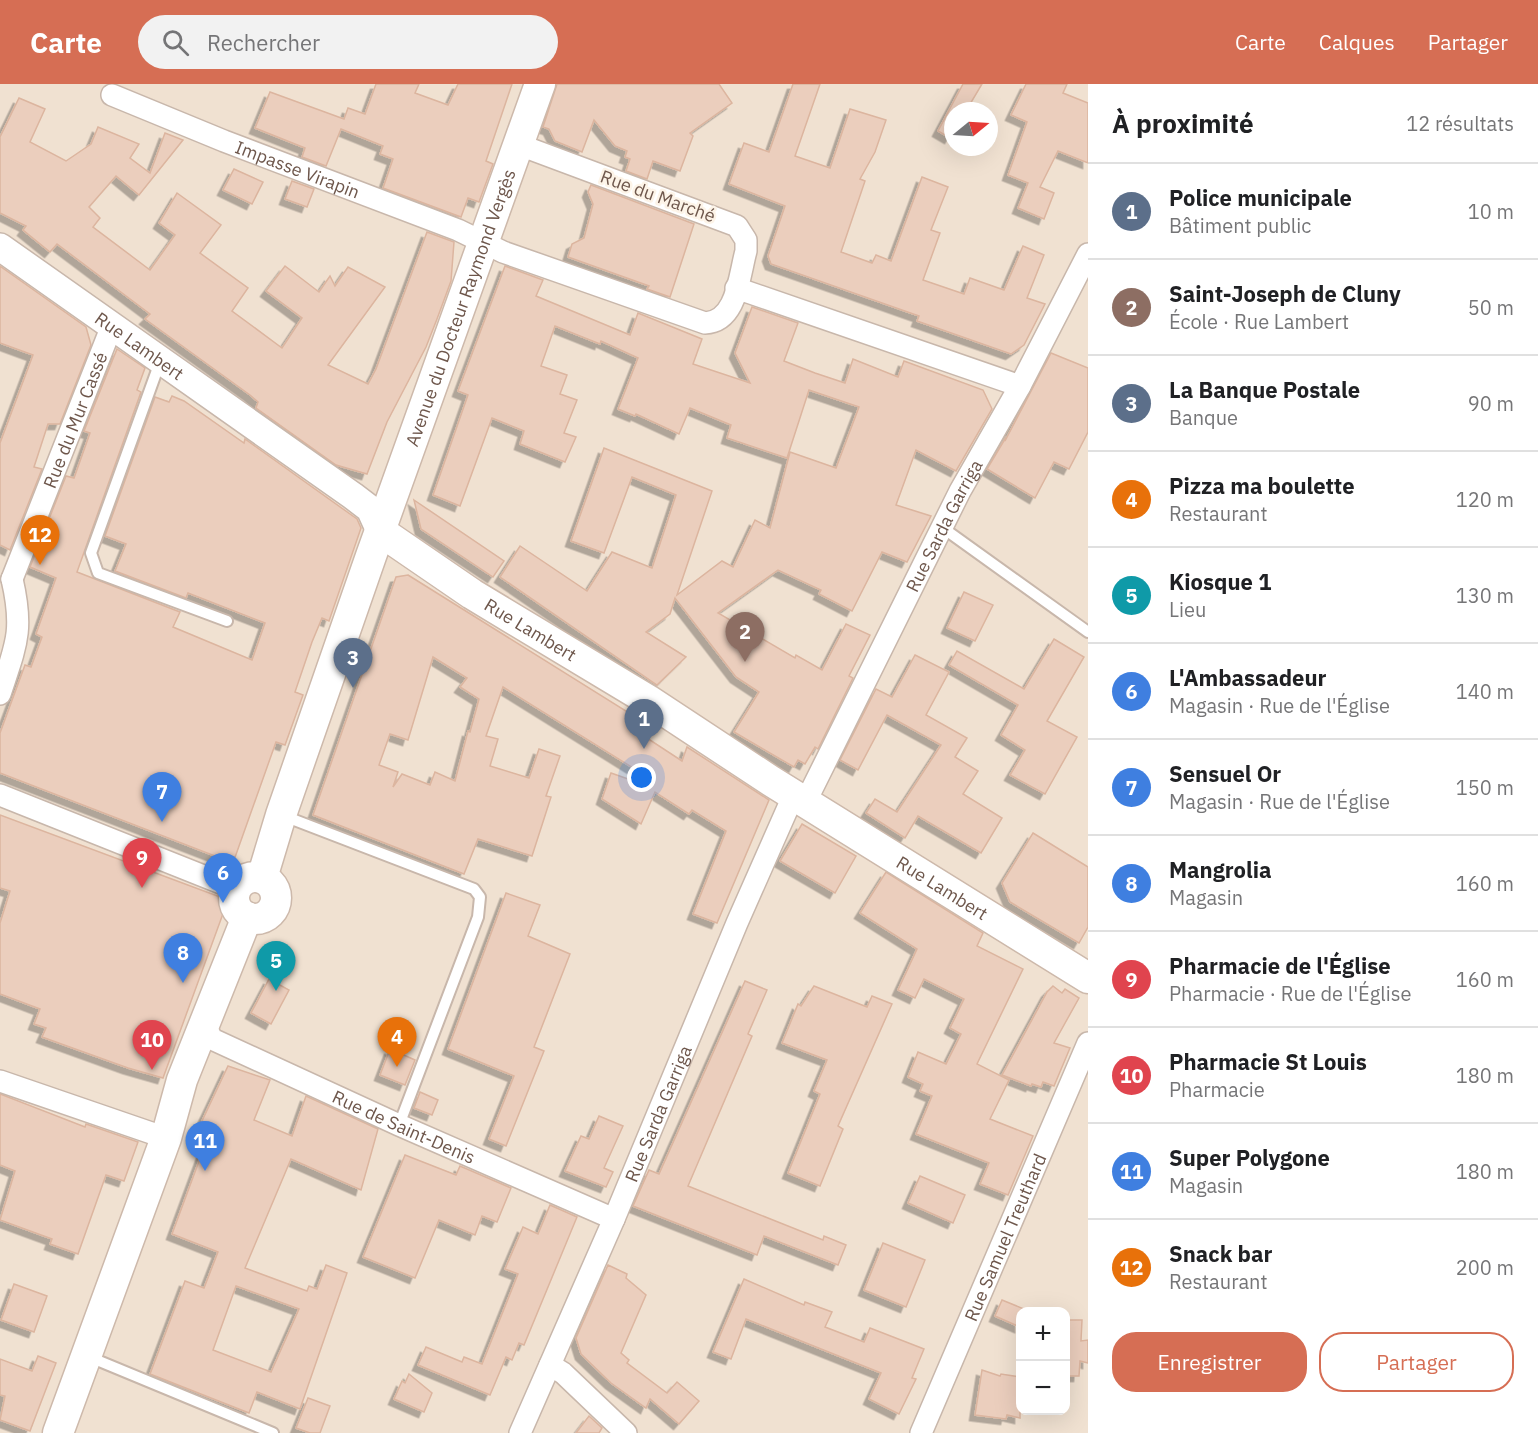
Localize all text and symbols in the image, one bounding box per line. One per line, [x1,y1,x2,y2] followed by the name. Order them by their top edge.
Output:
[138,15,558,69] search box
[30,24,102,61] text: Carte
[159,26,192,59] icon: search
[207,28,320,57] text: Rechercher
[1235,28,1286,56] text: Carte
[1319,28,1395,56] text: Calques
[1428,28,1508,56] text: Partager
[944,102,998,156] north arrow
[1112,106,1254,140] text: À proximité
[1406,110,1514,137] text: 12 résultats
[232,135,363,203] street label: Impasse Virapin
[597,165,719,227] street label: Rue du Marché
[400,166,520,449] street label: Avenue du Docteur Raymond Vergès
[1169,183,1352,212] text: Police municipale
[1126,198,1138,225] text: 1
[1468,198,1514,225] text: 10 m
[1169,212,1311,239] text: Bâtiment public
[1169,279,1401,308] text: Saint-Joseph de Cluny
[1126,294,1138,321] text: 2
[1468,294,1514,321] text: 50 m
[91,306,189,385] street label: Rue Lambert
[1169,308,1349,335] text: École · Rue Lambert
[37,348,112,491] street label: Rue du Mur Cassé
[1169,375,1360,404] text: La Banque Postale
[1126,390,1138,417] text: 3
[1468,390,1514,417] text: 90 m
[1169,404,1238,431] text: Banque
[900,455,987,596] street label: Rue Sarda Garriga
[1169,471,1355,500] text: Pizza ma boulette
[1126,486,1138,513] text: 4
[1456,486,1514,513] text: 120 m
[1169,500,1267,527] text: Restaurant
[20,516,60,565] pin: 12
[1169,567,1271,596] text: Kiosque 1
[1126,582,1138,609] text: 5
[1456,582,1514,609] text: 130 m
[480,593,581,666] street label: Rue Lambert
[1169,596,1206,623] text: Lieu
[726,612,764,662] pin: 2
[334,638,372,688] pin: 3
[1169,663,1326,692] text: L'Ambassadeur
[1126,678,1138,705] text: 6
[1456,678,1514,705] text: 140 m
[1169,692,1390,719] text: Magasin · Rue de l'Église
[624,700,664,749] pin: 1
[1169,759,1281,788] text: Sensuel Or
[627,763,656,792] your location
[142,772,182,822] pin: 7
[1126,774,1138,801] text: 7
[1456,774,1514,801] text: 150 m
[1169,788,1390,815] text: Magasin · Rue de l'Église
[122,838,162,888] pin: 9
[892,850,992,925] street label: Rue Lambert
[204,854,242,903] pin: 6
[1169,855,1271,884] text: Mangrolia
[1126,870,1138,897] text: 8
[1456,870,1514,897] text: 160 m
[1169,884,1243,911] text: Magasin
[164,934,202,983] pin: 8
[256,942,296,991] pin: 5
[1169,951,1391,980] text: Pharmacie de l'Église
[1126,966,1138,993] text: 9
[1456,966,1514,993] text: 160 m
[1169,980,1411,1007] text: Pharmacie · Rue de l'Église
[378,1018,416,1067] pin: 4
[132,1020,172,1070] pin: 10
[619,1041,697,1185] street label: Rue Sarda Garriga
[1169,1047,1367,1076] text: Pharmacie St Louis
[1120,1062,1144,1089] text: 10
[1456,1062,1514,1089] text: 180 m
[1169,1076,1265,1103] text: Pharmacie
[329,1085,479,1168] street label: Rue de Saint-Denis
[186,1122,224,1171] pin: 11
[1169,1143,1330,1172] text: Super Polygone
[959,1150,1051,1325] street label: Rue Samuel Treuthard
[1120,1158,1144,1185] text: 11
[1456,1158,1514,1185] text: 180 m
[1169,1172,1243,1199] text: Magasin
[1169,1239,1272,1268] text: Snack bar
[1120,1254,1144,1281] text: 12
[1456,1254,1514,1281] text: 200 m
[1169,1268,1267,1295] text: Restaurant
[1016,1307,1070,1415] map controls
[1016,1307,1070,1361] button: +
[1112,1332,1307,1392] button: Enregistrer
[1319,1332,1514,1392] button: Partager
[1016,1361,1070,1415] button: −

